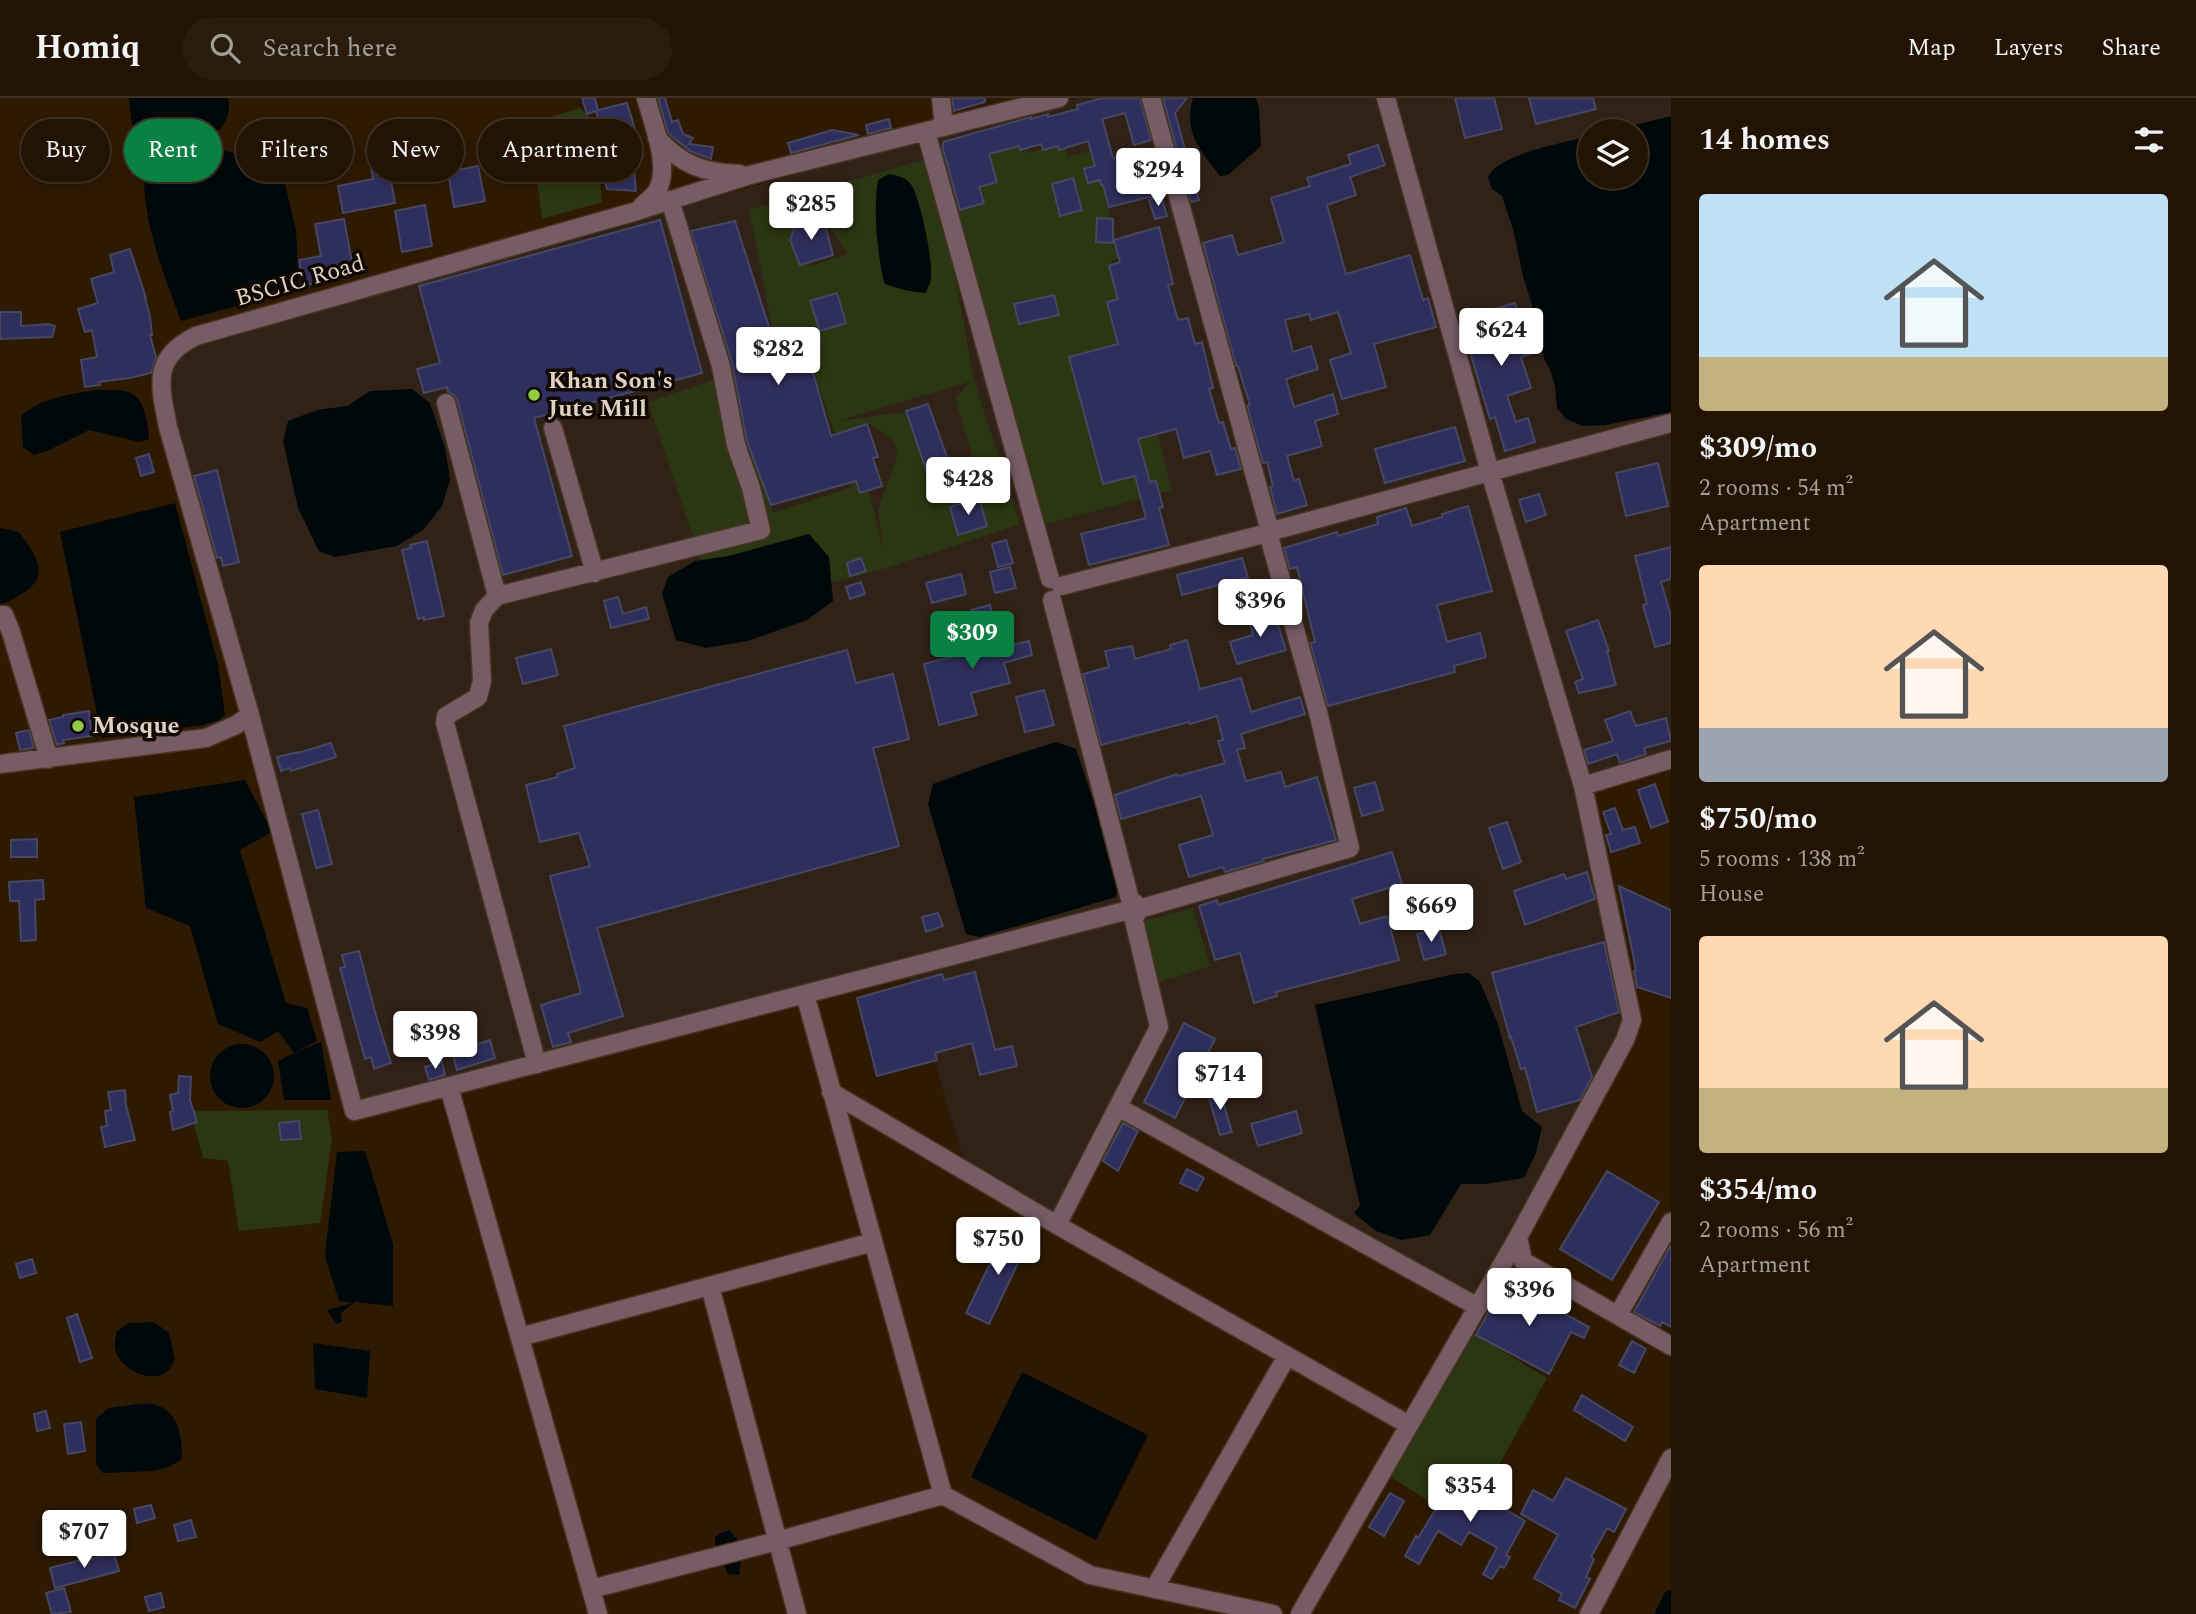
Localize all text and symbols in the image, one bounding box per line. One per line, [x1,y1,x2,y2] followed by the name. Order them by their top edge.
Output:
[182,17,672,80] search box
[35,23,140,73] text: Homiq
[262,28,397,68] text: Search here
[206,29,244,67] icon: search
[1907,30,1956,66] text: Map
[1994,30,2064,66] text: Layers
[2102,30,2161,66] text: Share
[1699,117,1830,163] text: 14 homes
[21,119,110,182] chip: Buy
[124,119,222,182] chip: Rent
[236,119,353,182] chip: Filters
[367,119,464,182] chip: New
[478,119,642,182] chip: Apartment
[1578,119,1648,189] map controls
[1578,119,1648,189] button: layers
[2130,121,2168,159] icon: filters
[1117,148,1199,208] pin: $294
[1132,153,1184,188] text: $294
[770,183,852,242] pin: $285
[785,187,837,222] text: $285
[1871,240,1997,366] icon: home
[231,245,369,317] street label: BSCIC Road
[1460,308,1542,368] pin: $624
[1475,313,1527,348] text: $624
[737,328,819,387] pin: $282
[752,332,804,367] text: $282
[548,363,673,427] place label: Khan Son's Jute Mill
[526,387,542,403] marker: Khan Son's Jute Mill
[1699,425,1817,471] text: $309/mo
[927,458,1009,517] pin: $428
[942,462,994,497] text: $428
[1699,471,1853,506] text: 2 rooms · 54 m²
[1699,506,1811,541] text: Apartment
[1219,580,1301,639] pin: $396
[1234,584,1286,619] text: $396
[1871,611,1997,737] icon: home
[931,612,1013,671] pin: $309
[946,616,998,651] text: $309
[92,708,179,744] place label: Mosque
[70,718,86,734] marker: Mosque
[1699,796,1817,842] text: $750/mo
[1699,842,1865,877] text: 5 rooms · 138 m²
[1699,877,1764,912] text: House
[1390,884,1472,944] pin: $669
[1405,889,1457,924] text: $669
[1871,982,1997,1108] icon: home
[394,1012,476,1071] pin: $398
[409,1016,461,1051] text: $398
[1179,1052,1261,1112] pin: $714
[1194,1057,1246,1092] text: $714
[1699,1167,1817,1213] text: $354/mo
[1699,1213,1853,1248] text: 2 rooms · 56 m²
[957,1218,1039,1277] pin: $750
[972,1222,1024,1257] text: $750
[1699,1248,1811,1283] text: Apartment
[1488,1268,1570,1328] pin: $396
[1503,1273,1555,1308] text: $396
[1429,1464,1511,1524] pin: $354
[1444,1469,1496,1504] text: $354
[43,1510,125,1570] pin: $707
[58,1515,110,1550] text: $707

